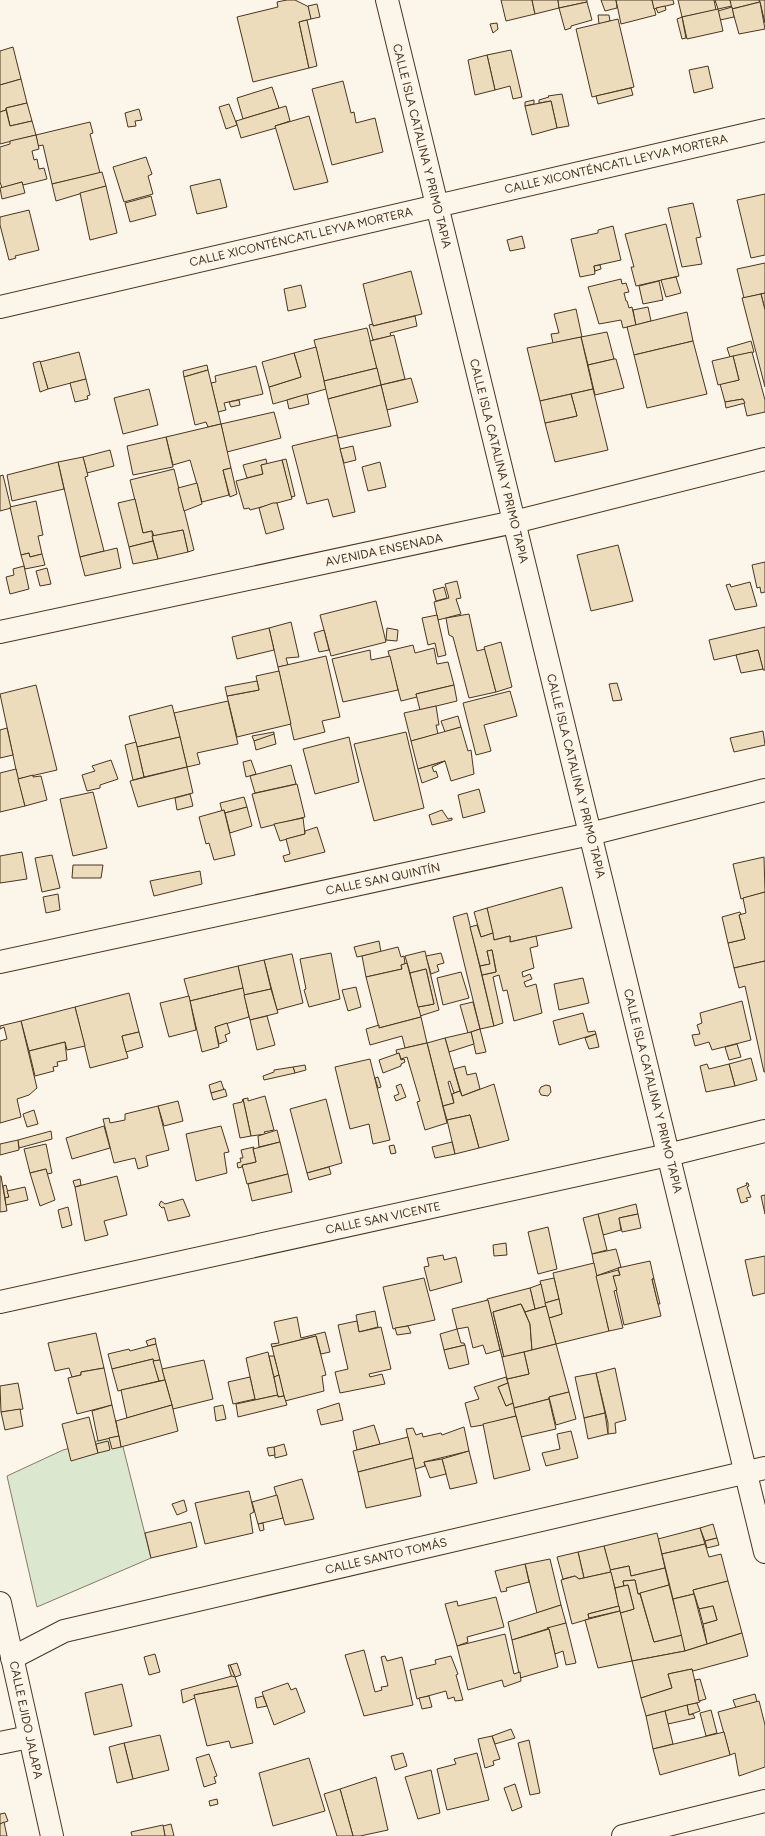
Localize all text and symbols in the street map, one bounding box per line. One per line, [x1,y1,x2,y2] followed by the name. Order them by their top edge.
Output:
[390,42,454,250] street label: CALLE ISLA CATALINA Y PRIMO TAPIA
[503,131,729,197] street label: CALLE XICONTÉNCATL LEYVA MORTERA
[188,204,414,270] street label: CALLE XICONTÉNCATL LEYVA MORTERA
[467,357,531,565] street label: CALLE ISLA CATALINA Y PRIMO TAPIA
[324,531,444,569] street label: AVENIDA ENSENADA
[544,672,608,880] street label: CALLE ISLA CATALINA Y PRIMO TAPIA
[325,860,441,898] street label: CALLE SAN QUINTÍN
[621,987,685,1195] street label: CALLE ISLA CATALINA Y PRIMO TAPIA
[324,1199,442,1237] street label: CALLE SAN VICENTE
[324,1535,448,1577] street label: CALLE SANTO TOMÁS
[7,1660,45,1780] street label: CALLE EJIDO JALAPA

